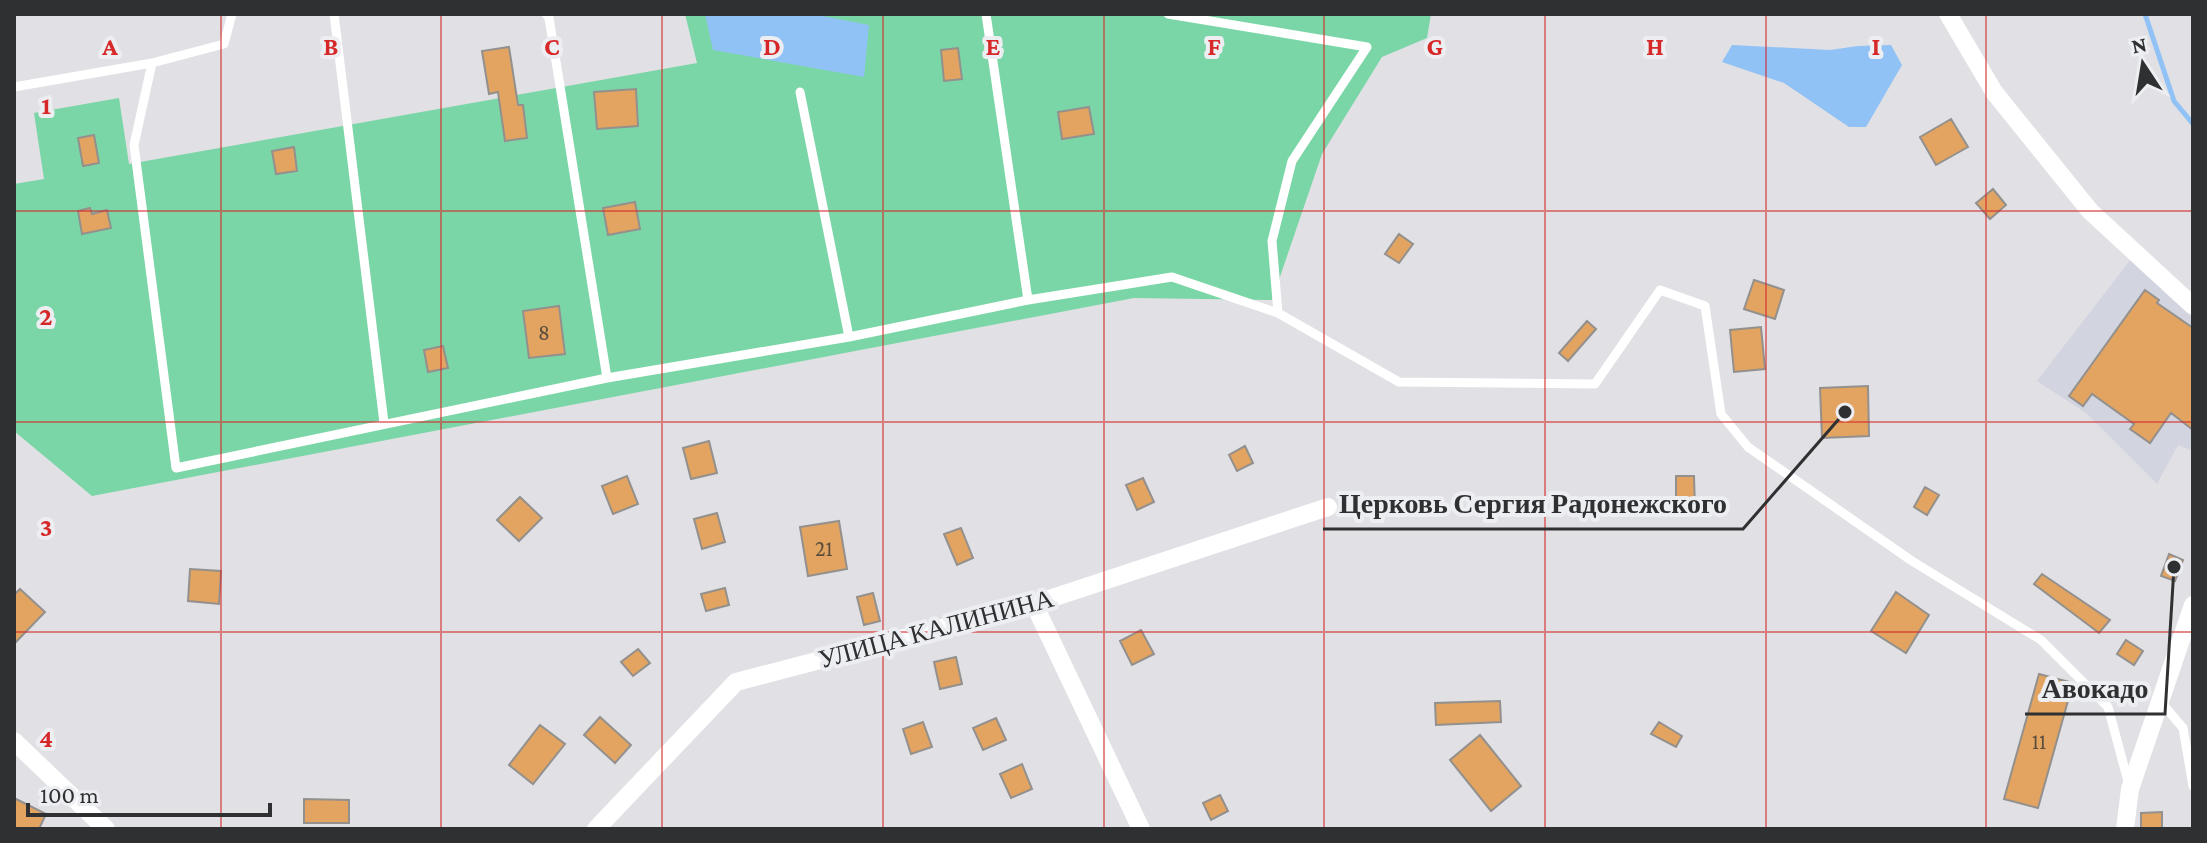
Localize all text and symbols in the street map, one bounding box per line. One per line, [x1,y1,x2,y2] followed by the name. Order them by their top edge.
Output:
[2103,24,2183,104] north arrow
[2129,31,2149,59] text: N
[101,32,118,61] text: A
[323,32,339,61] text: B
[544,32,560,61] text: C
[763,32,781,61] text: D
[986,32,1001,61] text: E
[1207,32,1221,61] text: F
[1427,32,1443,61] text: G
[1646,32,1664,61] text: H
[1872,32,1880,61] text: I
[41,91,51,120] text: 1
[39,302,53,331] text: 2
[538,320,550,345] house number: 8
[1323,477,1743,529] callout: Церковь Сергия Радонежского
[1339,488,1727,519] text: Церковь Сергия Радонежского
[40,513,52,542] text: 3
[815,536,833,561] house number: 21
[815,584,1057,674] street label: УЛИЦА КАЛИНИНА
[2025,662,2165,714] callout: Авокадо
[2041,673,2149,704] text: Авокадо
[39,724,53,753] text: 4
[2032,729,2046,754] house number: 11
[28,767,270,817] scale bar
[40,781,99,808] text: 100 m

